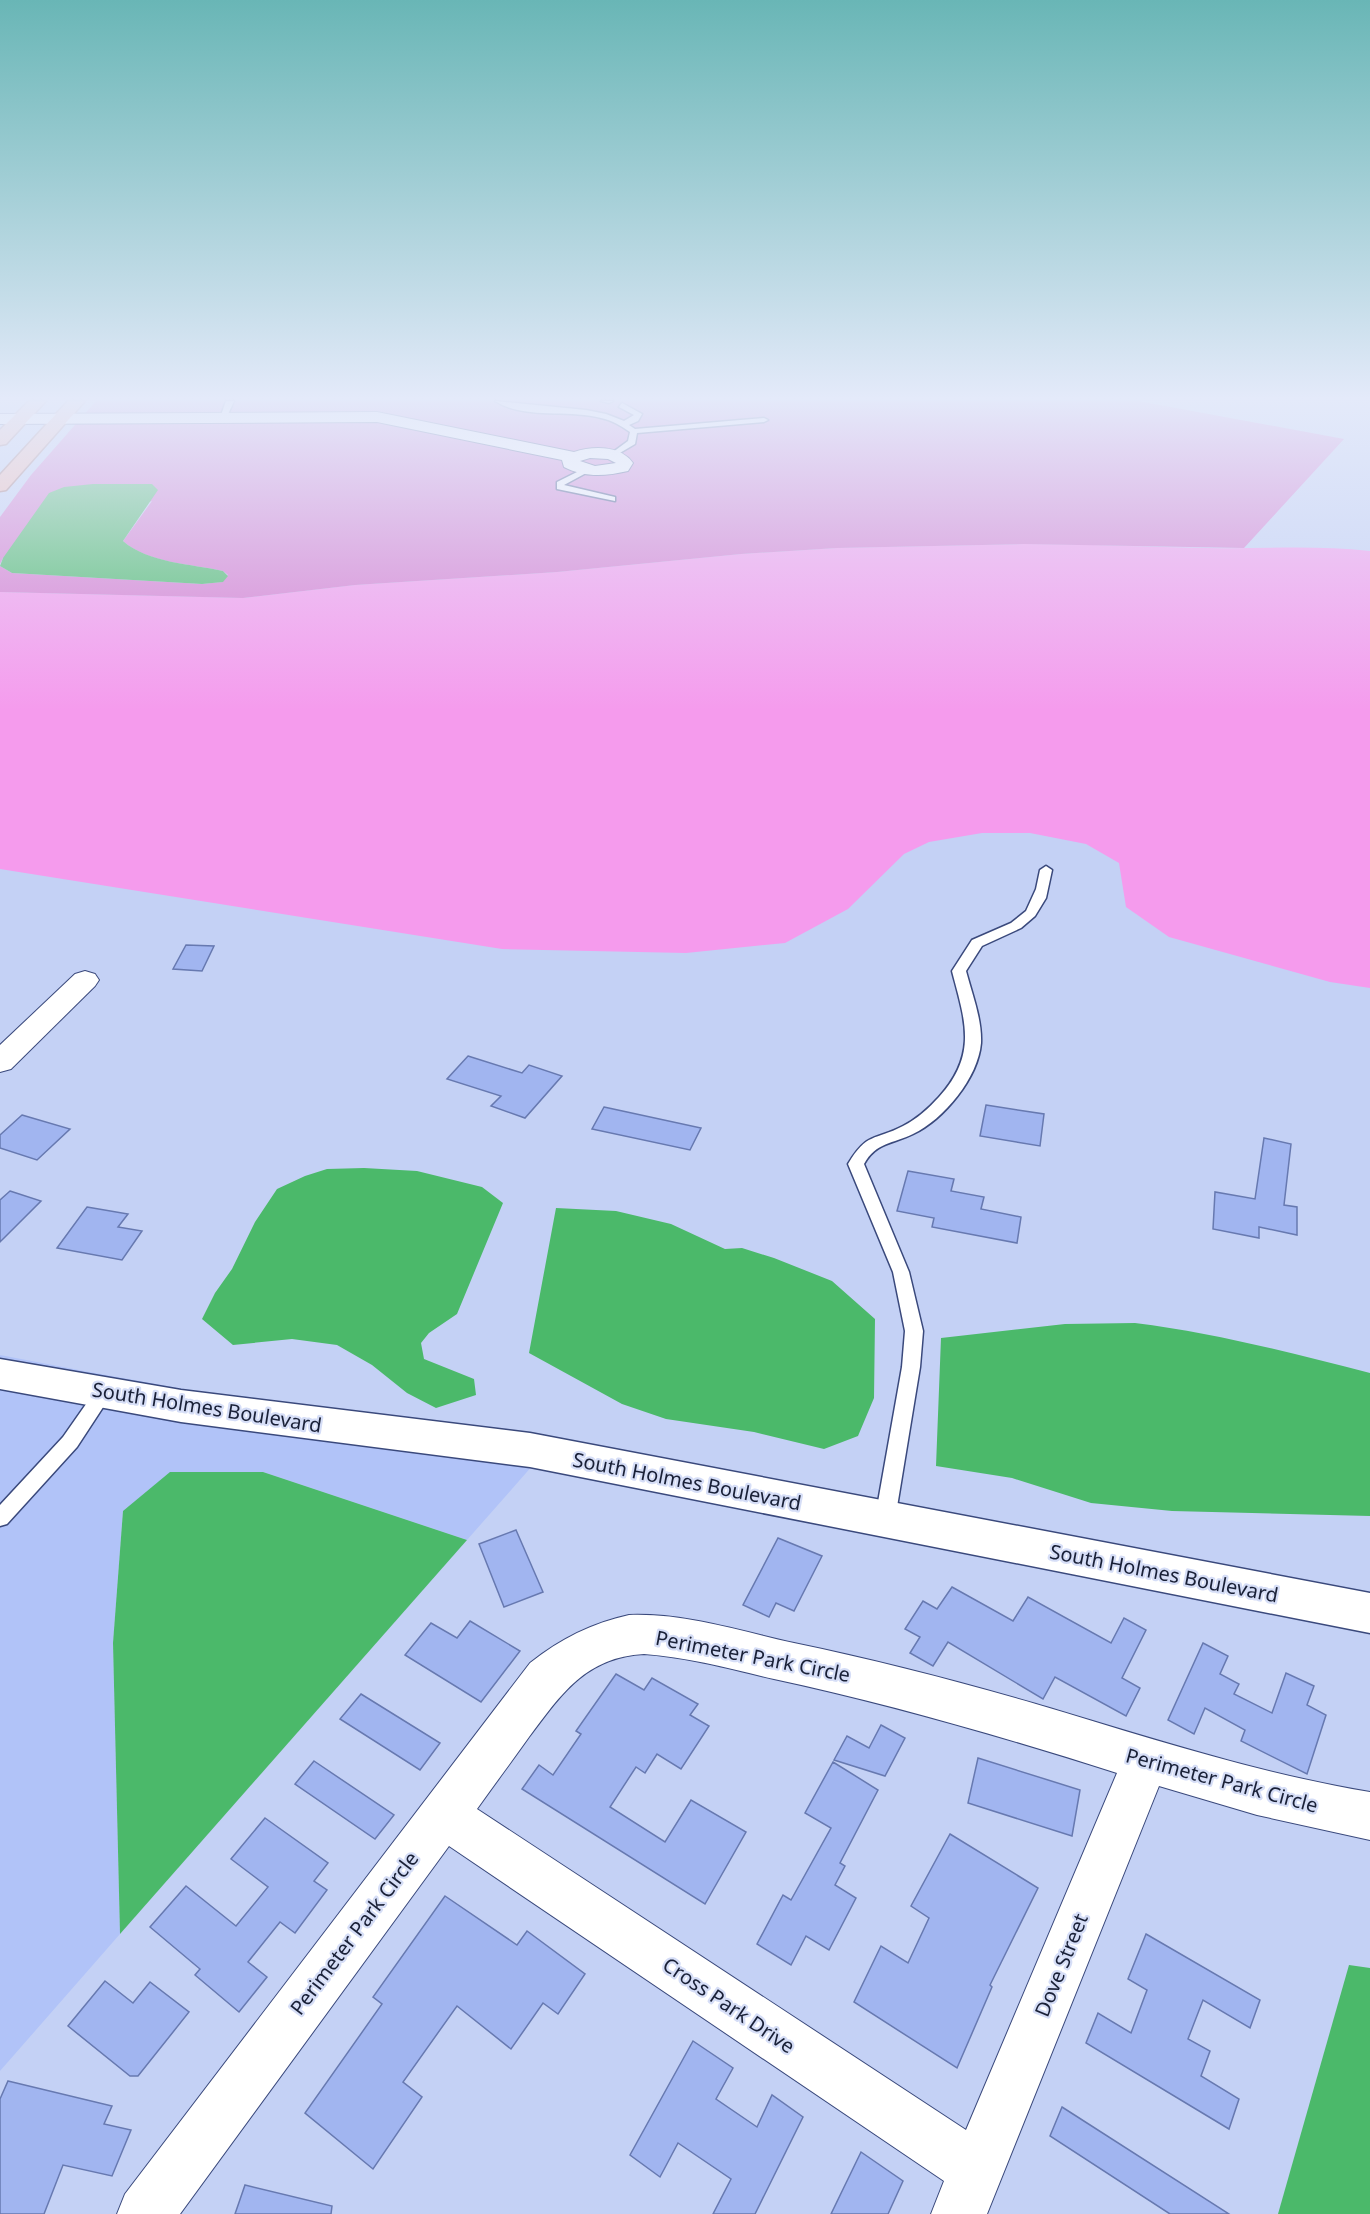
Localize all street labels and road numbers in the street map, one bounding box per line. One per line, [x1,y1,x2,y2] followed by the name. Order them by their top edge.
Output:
[90,1376,324,1438] street label: South Holmes Boulevard
[571,1446,803,1516] street label: South Holmes Boulevard
[1048,1538,1280,1608] street label: South Holmes Boulevard
[653,1624,853,1688] street label: Perimeter Park Circle
[1123,1741,1321,1819] street label: Perimeter Park Circle
[284,1846,424,2020] street label: Perimeter Park Circle
[1028,1910,1094,2020] street label: Dove Street
[658,1951,800,2059] street label: Cross Park Drive

